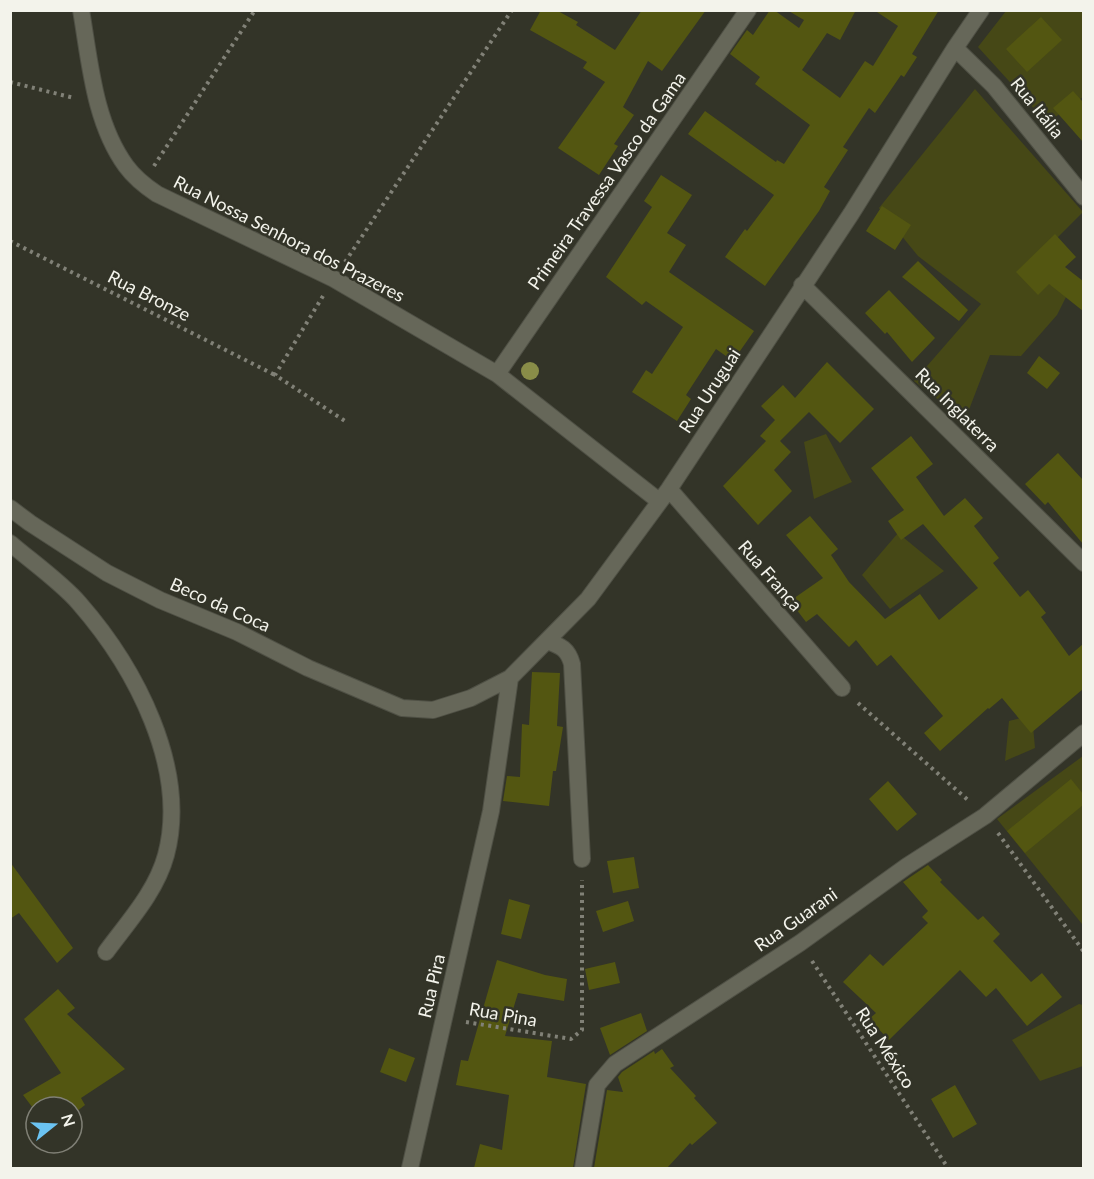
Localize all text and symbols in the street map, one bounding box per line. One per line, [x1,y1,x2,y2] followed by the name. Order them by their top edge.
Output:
[522,67,690,294] street label: Primeira Travessa Vasco da Gama
[1007,72,1069,142] street label: Rua Itália
[170,170,409,306] street label: Rua Nossa Senhora dos Prazeres
[104,265,194,325] street label: Rua Bronze
[674,344,745,437] street label: Rua Uruguai
[911,363,1004,456] street label: Rua Inglaterra
[734,535,808,615] street label: Rua França
[167,572,274,636] street label: Beco da Coca
[750,883,841,956] street label: Rua Guarani
[413,952,449,1020] street label: Rua Pira
[468,997,539,1031] street label: Rua Pina
[851,1003,920,1092] street label: Rua México
[24,1095,84,1155] north arrow
[58,1111,80,1129] text: N

